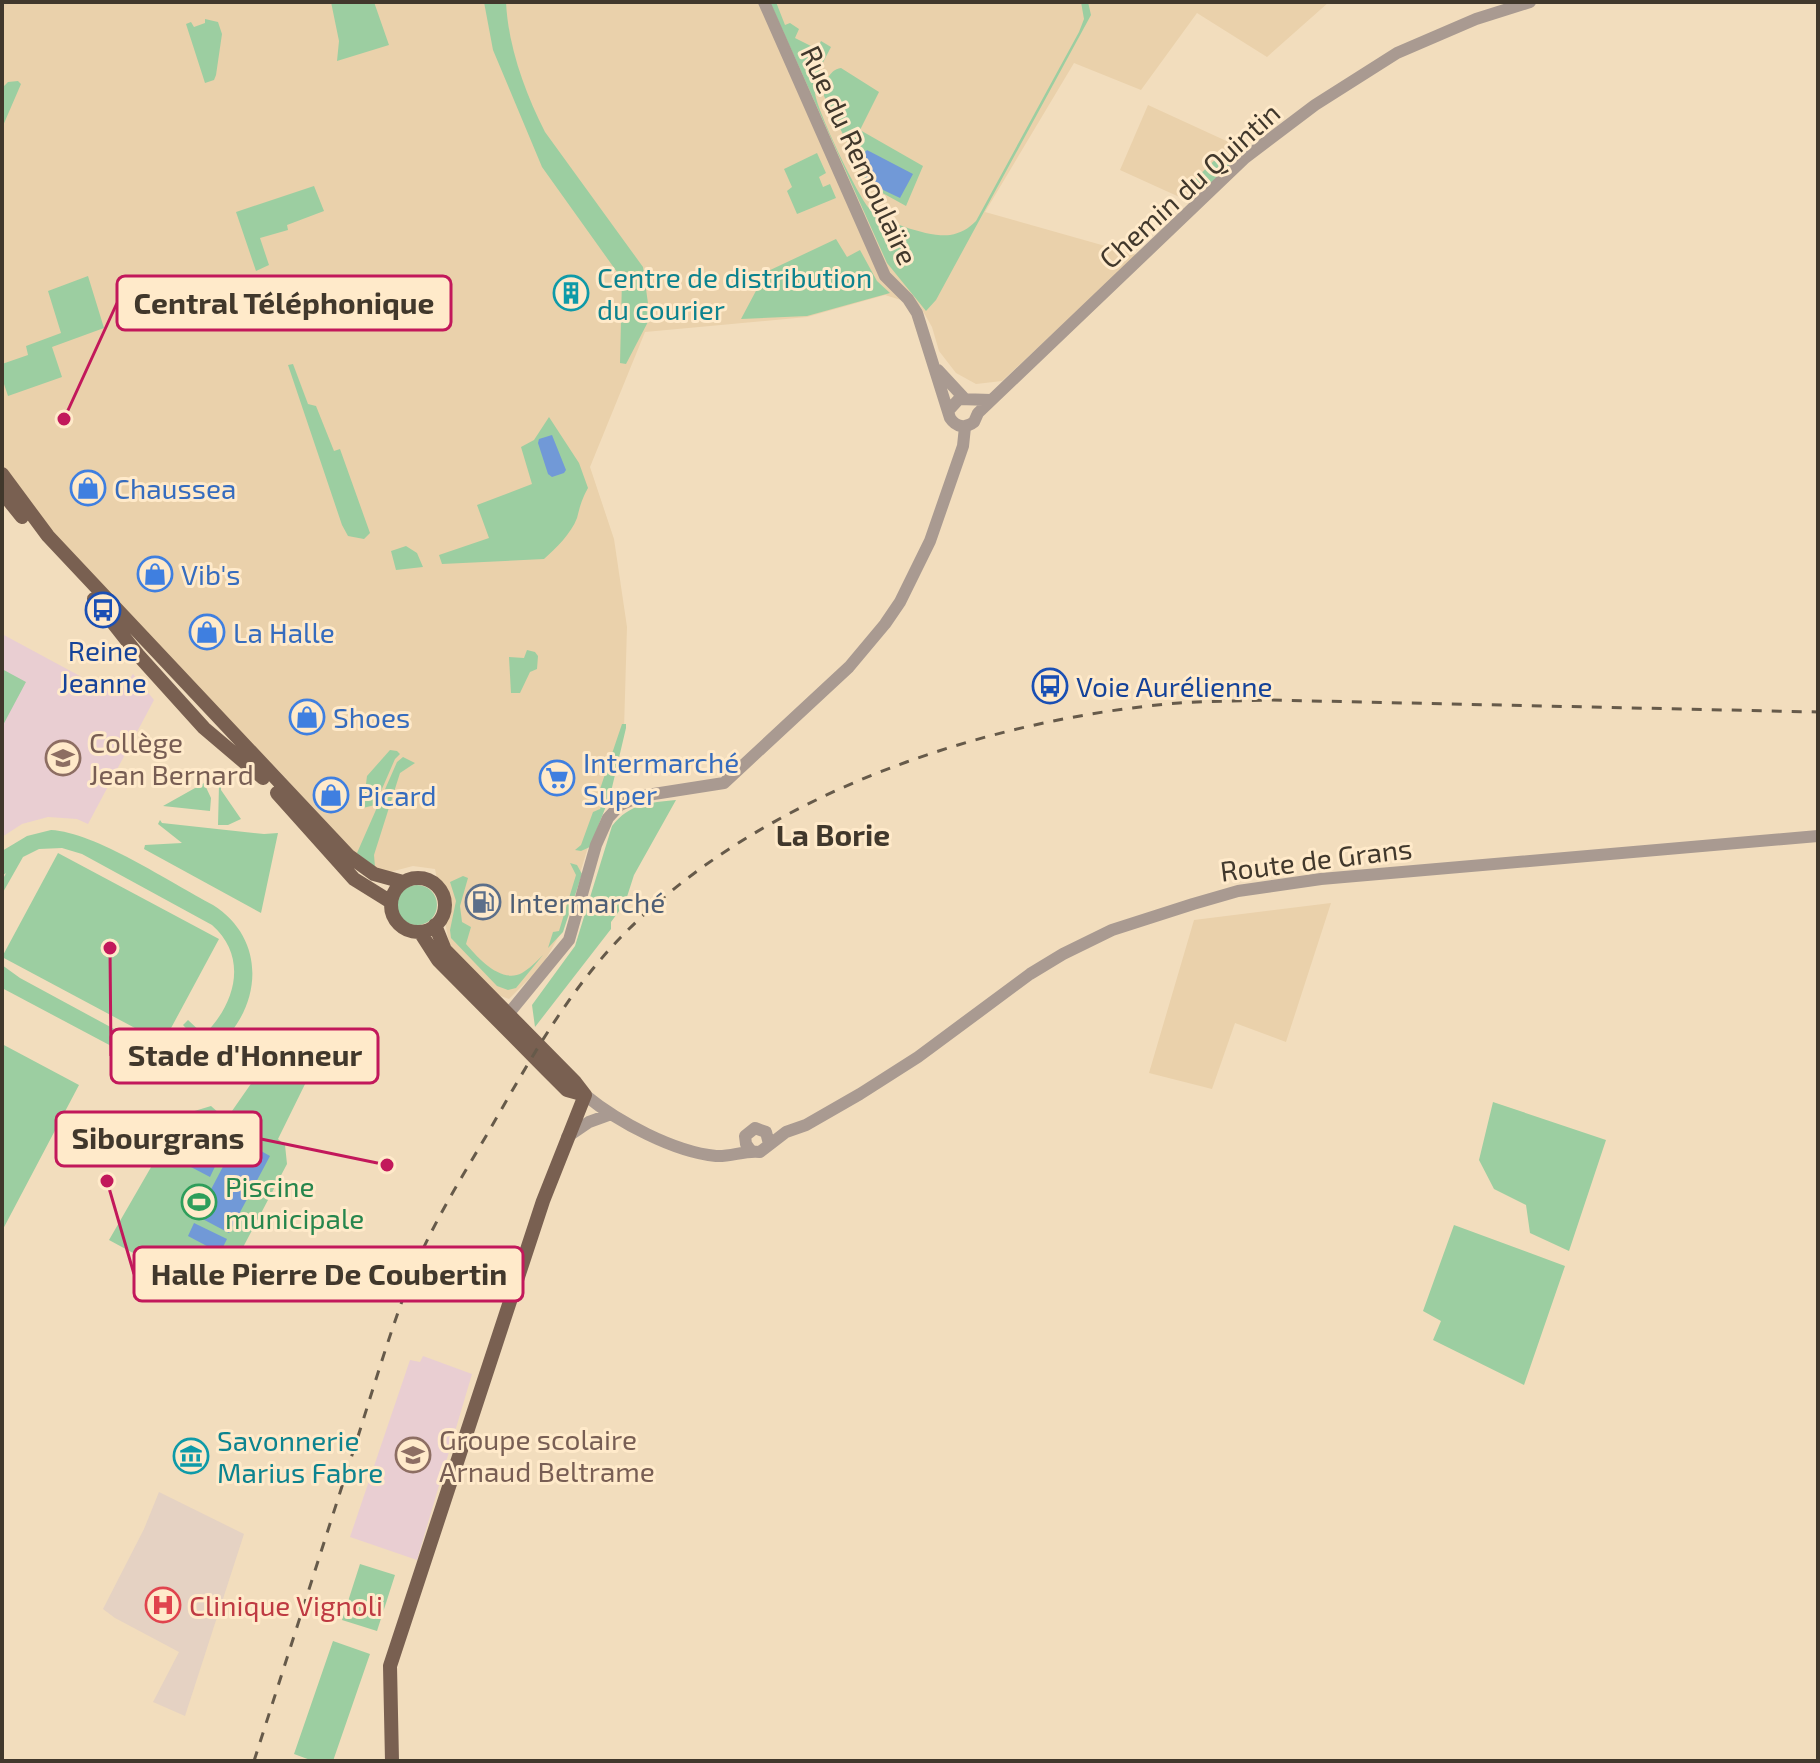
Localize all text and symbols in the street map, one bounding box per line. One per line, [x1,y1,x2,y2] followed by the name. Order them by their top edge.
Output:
[794,40,926,270] street label: Rue du Remoulaïre
[1092,95,1286,275] street label: Chemin du Quintin
[597,260,872,326] place label: Centre de distribution du courier
[552,274,590,312] building icon: Centre de distribution du courier
[117,276,451,330] callout: Central Téléphonique
[133,284,435,320] text: Central Téléphonique
[69,469,107,507] shop icon: Chaussea
[114,471,236,505] place label: Chaussea
[136,555,174,593] shop icon: Vib's
[181,557,241,591] place label: Vib's
[84,591,122,629] bus stop icon: Reine Jeanne
[188,613,226,651] shop icon: La Halle
[233,615,335,649] place label: La Halle
[59,633,147,699] place label: Reine Jeanne
[1031,667,1069,705] bus stop icon: Voie Aurélienne
[1076,669,1273,703] place label: Voie Aurélienne
[288,698,326,736] shop icon: Shoes
[333,700,410,734] place label: Shoes
[89,725,254,791] place label: Collège Jean Bernard
[44,739,82,777] school or university icon: Collège Jean Bernard
[583,745,739,811] place label: Intermarché Super
[538,759,576,797] supermarket icon: Intermarché Super
[312,776,350,814] shop icon: Picard
[357,778,437,812] place label: Picard
[776,816,890,852] district label: La Borie
[1218,830,1414,888] street label: Route de Grans
[464,883,502,921] fuel station icon: Intermarché
[509,885,665,919] place label: Intermarché
[111,1029,378,1083] callout: Stade d'Honneur
[128,1036,362,1072] text: Stade d'Honneur
[56,1112,261,1166] callout: Sibourgrans
[71,1119,245,1155] text: Sibourgrans
[225,1169,364,1235] place label: Piscine municipale
[180,1183,218,1221] sports icon: Piscine municipale
[134,1247,523,1301] callout: Halle Pierre De Coubertin
[151,1255,507,1291] text: Halle Pierre De Coubertin
[439,1422,655,1488] place label: Groupe scolaire Arnaud Beltrame
[217,1423,383,1489] place label: Savonnerie Marius Fabre
[394,1436,432,1474] school or university icon: Groupe scolaire Arnaud Beltrame
[172,1437,210,1475] museum icon: Savonnerie Marius Fabre
[144,1586,182,1624] hospital icon: Clinique Vignoli
[189,1588,383,1622] place label: Clinique Vignoli

